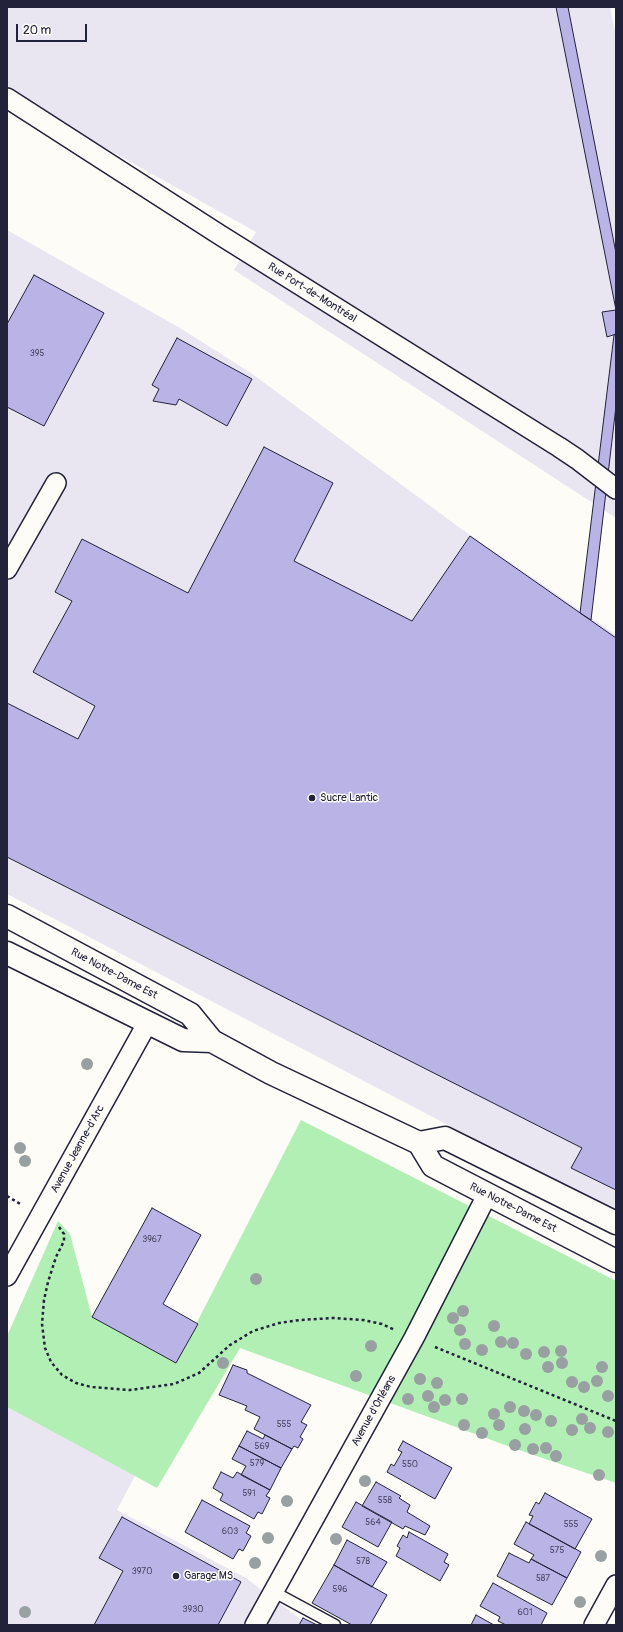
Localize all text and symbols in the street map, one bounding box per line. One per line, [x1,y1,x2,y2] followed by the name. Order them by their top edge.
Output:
[18,16,89,42] scale bar
[23,23,51,38] text: 20 m
[265,260,359,326] street label: Rue Port-de-Montréal
[30,349,44,359] house number: 395
[320,791,378,805] place label: Sucre Lantic
[307,793,317,803] marker: Sucre Lantic
[69,946,159,1002] street label: Rue Notre-Dame Est
[48,1103,108,1195] street label: Avenue Jeanne-d'Arc
[467,1180,559,1236] street label: Rue Notre-Dame Est
[142,1235,162,1245] house number: 3967
[349,1373,399,1449] street label: Avenue d'Orléans
[277,1420,291,1430] house number: 555
[255,1442,269,1452] house number: 569
[250,1459,264,1469] house number: 579
[402,1460,418,1470] house number: 550
[242,1489,256,1499] house number: 591
[378,1496,392,1506] house number: 558
[365,1518,381,1528] house number: 564
[564,1520,578,1530] house number: 555
[222,1527,238,1537] house number: 603
[550,1546,564,1556] house number: 575
[356,1557,370,1567] house number: 578
[132,1567,152,1577] house number: 3970
[184,1569,233,1583] place label: Garage MS
[171,1571,181,1581] marker: Garage MS
[536,1574,550,1584] house number: 587
[333,1585,347,1595] house number: 596
[183,1605,203,1615] house number: 3930
[518,1608,532,1618] house number: 601

